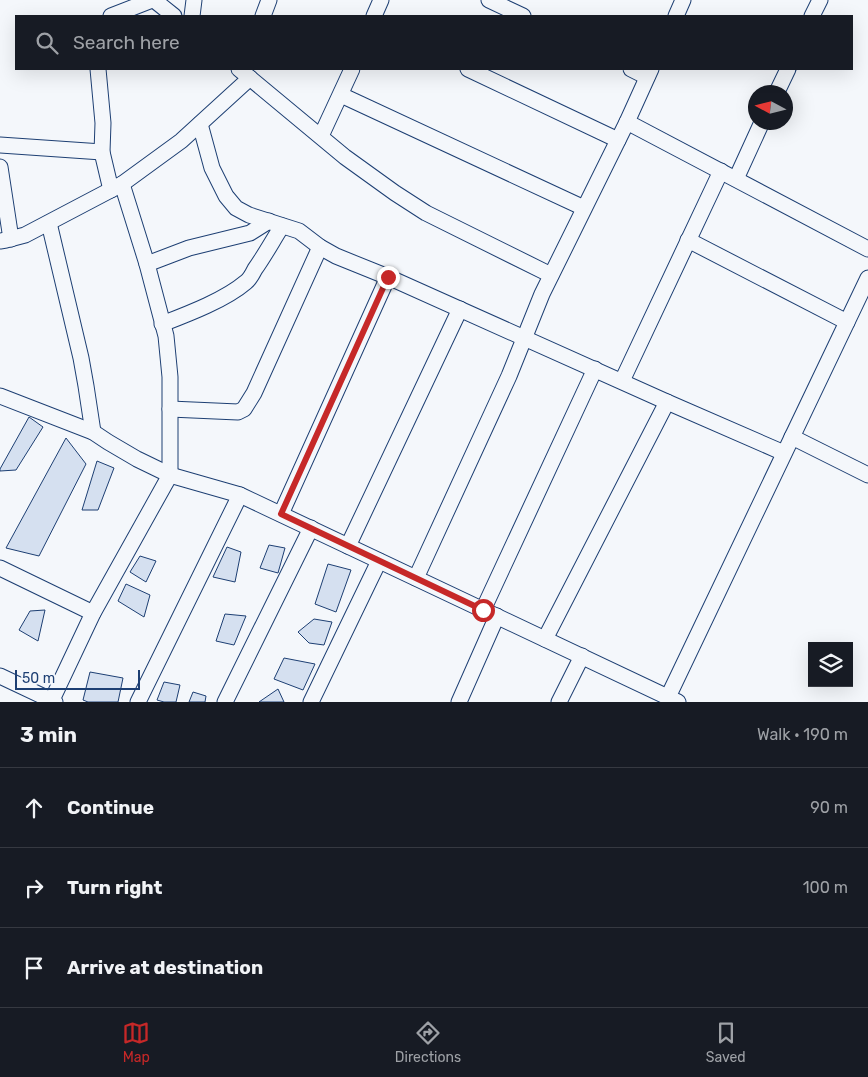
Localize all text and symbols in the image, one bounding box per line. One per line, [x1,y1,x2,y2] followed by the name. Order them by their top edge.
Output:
[15,15,853,70] search box
[33,29,61,57] icon: search
[73,31,180,54] text: Search here
[748,85,793,130] north arrow
[377,266,400,289] route end
[472,599,495,622] route start
[808,642,853,687] map controls
[808,642,853,687] button: layers
[15,667,140,690] scale bar
[22,670,55,687] text: 50 m
[20,722,77,747] text: 3 min
[757,725,848,744] text: Walk · 190 m
[20,794,48,822] icon: ahead
[67,796,154,819] text: Continue
[810,798,848,817] text: 90 m
[20,874,48,902] icon: right
[67,876,162,899] text: Turn right
[803,878,848,897] text: 100 m
[20,954,48,982] icon: arrive
[67,956,263,979] text: Arrive at destination
[122,1019,150,1066] tab: Map
[395,1019,461,1066] tab: Directions
[706,1019,746,1066] tab: Saved

